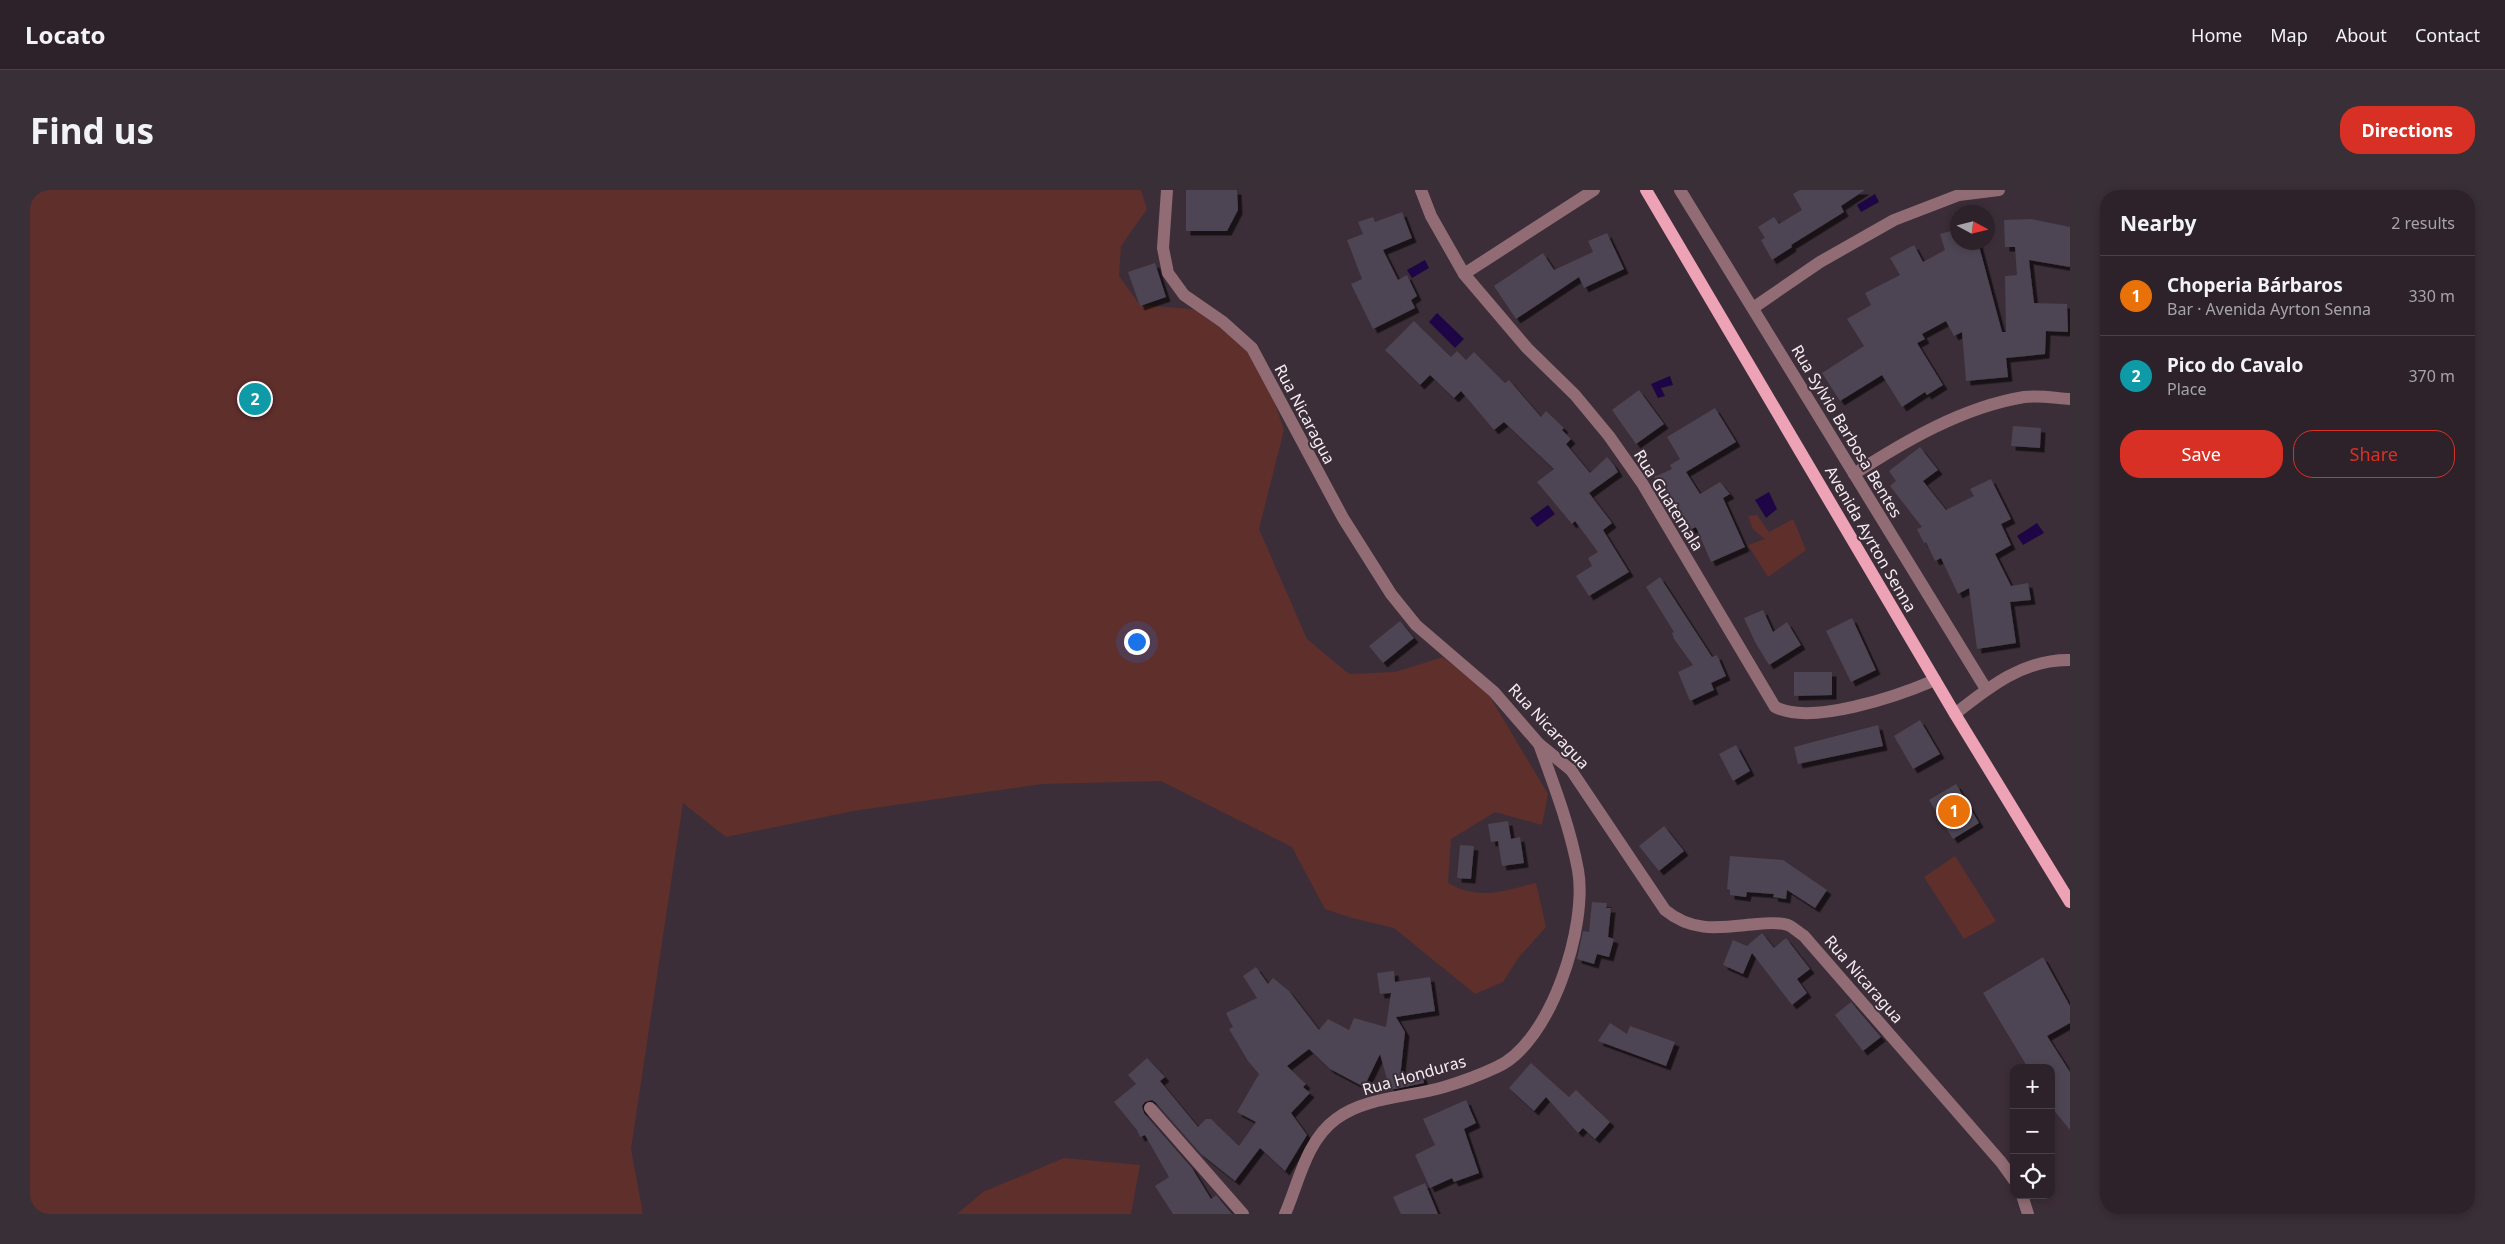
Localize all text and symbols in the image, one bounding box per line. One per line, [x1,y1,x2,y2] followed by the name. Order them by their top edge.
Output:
[25,18,106,51] text: Locato
[2191,23,2242,47] text: Home
[2270,23,2308,47] text: Map
[2336,23,2387,47] text: About
[2415,23,2480,47] text: Contact
[2340,106,2475,154] button: Directions
[30,107,154,154] text: Find us
[1950,205,1995,250] north arrow
[2120,209,2196,237] text: Nearby
[2391,212,2455,234] text: 2 results
[2167,272,2343,298] text: Choperia Bárbaros
[2131,285,2141,307] text: 1
[2408,285,2455,307] text: 330 m
[2167,298,2371,320] text: Bar · Avenida Ayrton Senna
[1787,340,1907,522] street label: Rua Sylvio Barbosa Bentes
[2167,352,2303,378] text: Pico do Cavalo
[1269,360,1341,468] street label: Rua Nicaragua
[2131,365,2141,387] text: 2
[2408,365,2455,387] text: 370 m
[2167,378,2207,400] text: Place
[239,380,271,418] pin: 2
[2120,430,2283,478] button: Save
[2293,430,2455,478] button: Share
[1629,445,1709,555] street label: Rua Guatemala
[1820,462,1922,616] street label: Avenida Ayrton Senna
[1124,629,1150,655] your location
[1503,678,1595,774] street label: Rua Nicaragua
[1938,792,1970,830] pin: 1
[1820,930,1908,1028] street label: Rua Nicaragua
[1360,1050,1468,1100] street label: Rua Honduras
[2010,1064,2055,1199] map controls
[2010,1064,2055,1109] button: +
[2010,1109,2055,1154] button: −
[2010,1154,2055,1199] button: locate

